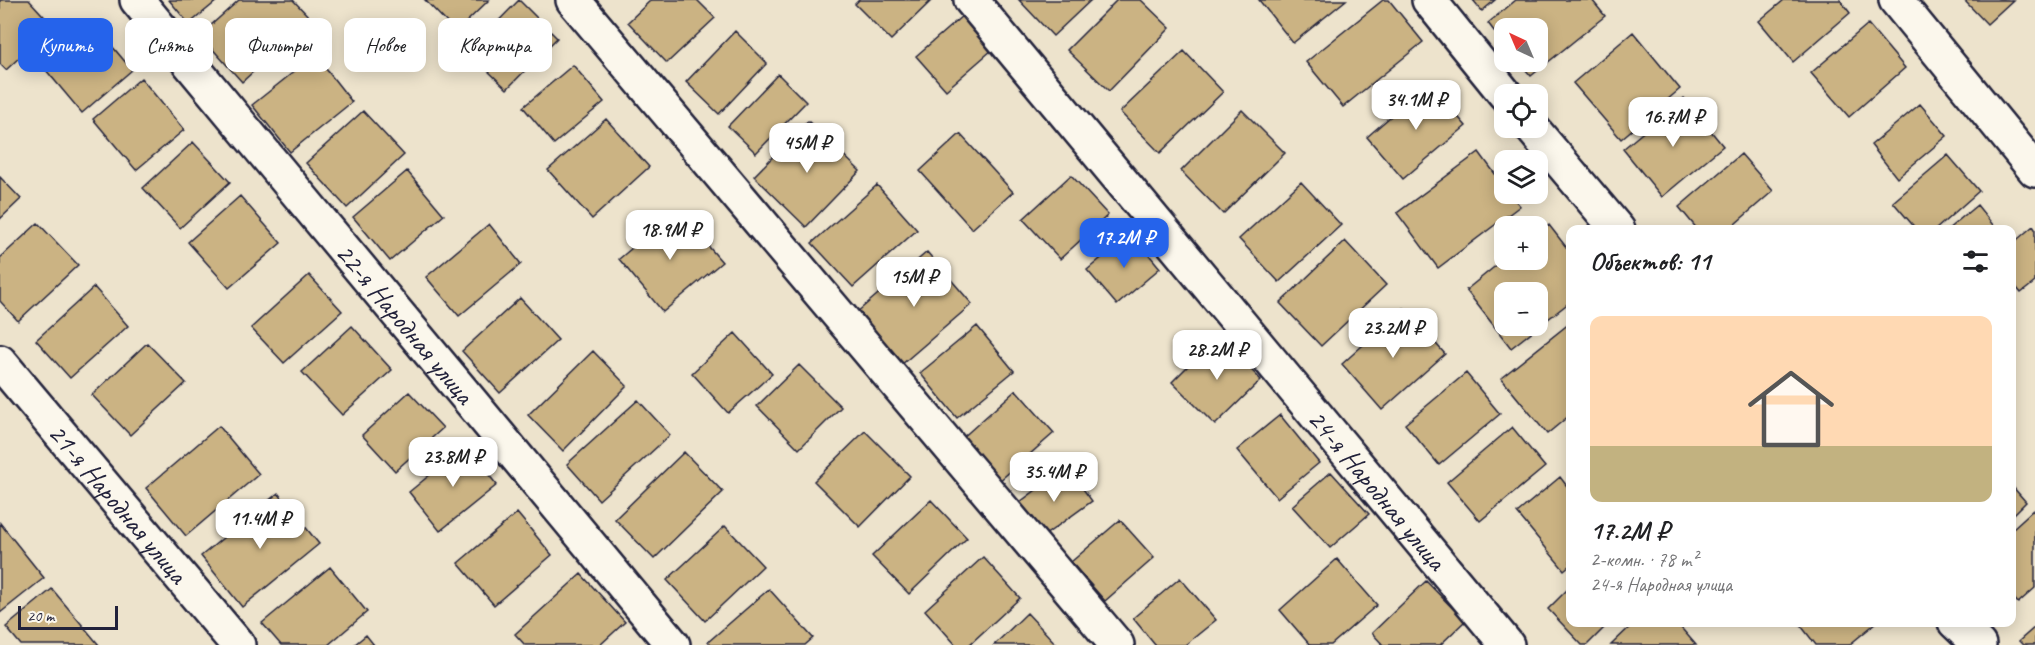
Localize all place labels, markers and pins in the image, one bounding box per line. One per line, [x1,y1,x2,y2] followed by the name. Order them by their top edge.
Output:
[1361,80,1471,131] pin: 34.1M ₽
[1618,97,1728,148] pin: 16.7M ₽
[765,123,849,174] pin: 45M ₽
[615,210,725,261] pin: 18.9M ₽
[1069,218,1179,269] pin: 17.2M ₽
[872,257,956,308] pin: 15M ₽
[1338,308,1448,359] pin: 23.2M ₽
[1162,330,1272,381] pin: 28.2M ₽
[398,437,508,488] pin: 23.8M ₽
[999,452,1109,503] pin: 35.4M ₽
[205,499,315,550] pin: 11.4M ₽

